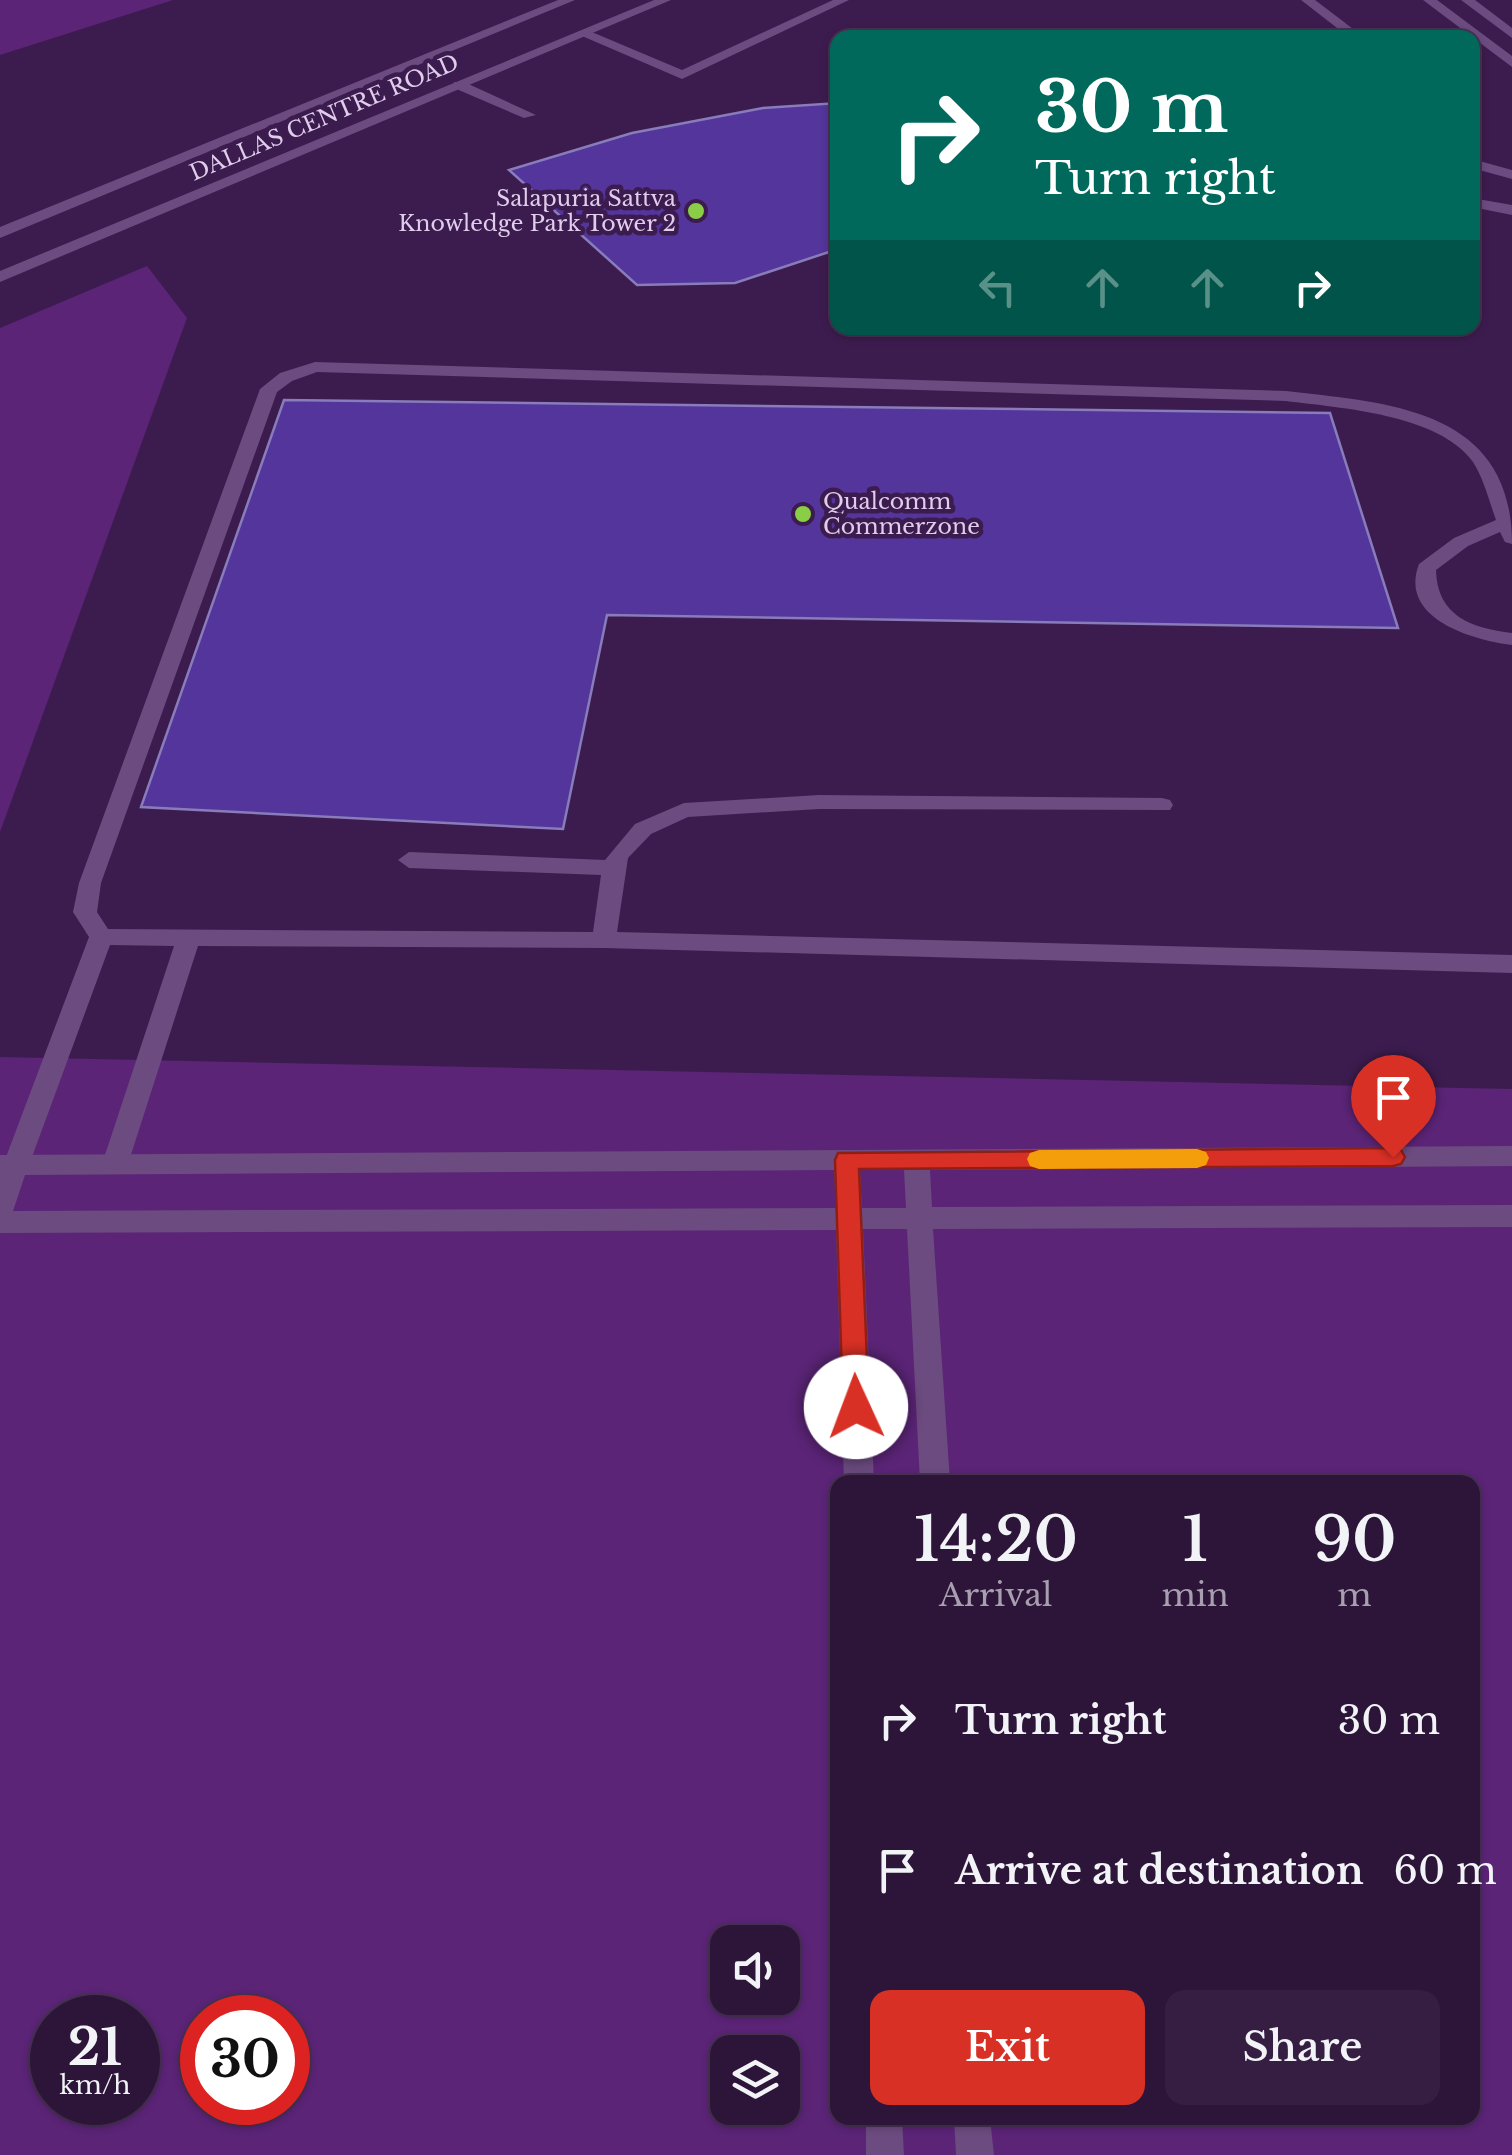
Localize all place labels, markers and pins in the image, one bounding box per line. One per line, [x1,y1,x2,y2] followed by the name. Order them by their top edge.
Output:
[398,185,677,237] place label: Salapuria Sattva Knowledge Park Tower 2
[685,200,707,222] marker: Salapuria Sattva Knowledge Park Tower 2
[823,488,980,540] place label: Qualcomm Commerzone
[792,503,814,525] marker: Qualcomm Commerzone
[1351,1055,1436,1158] pin

